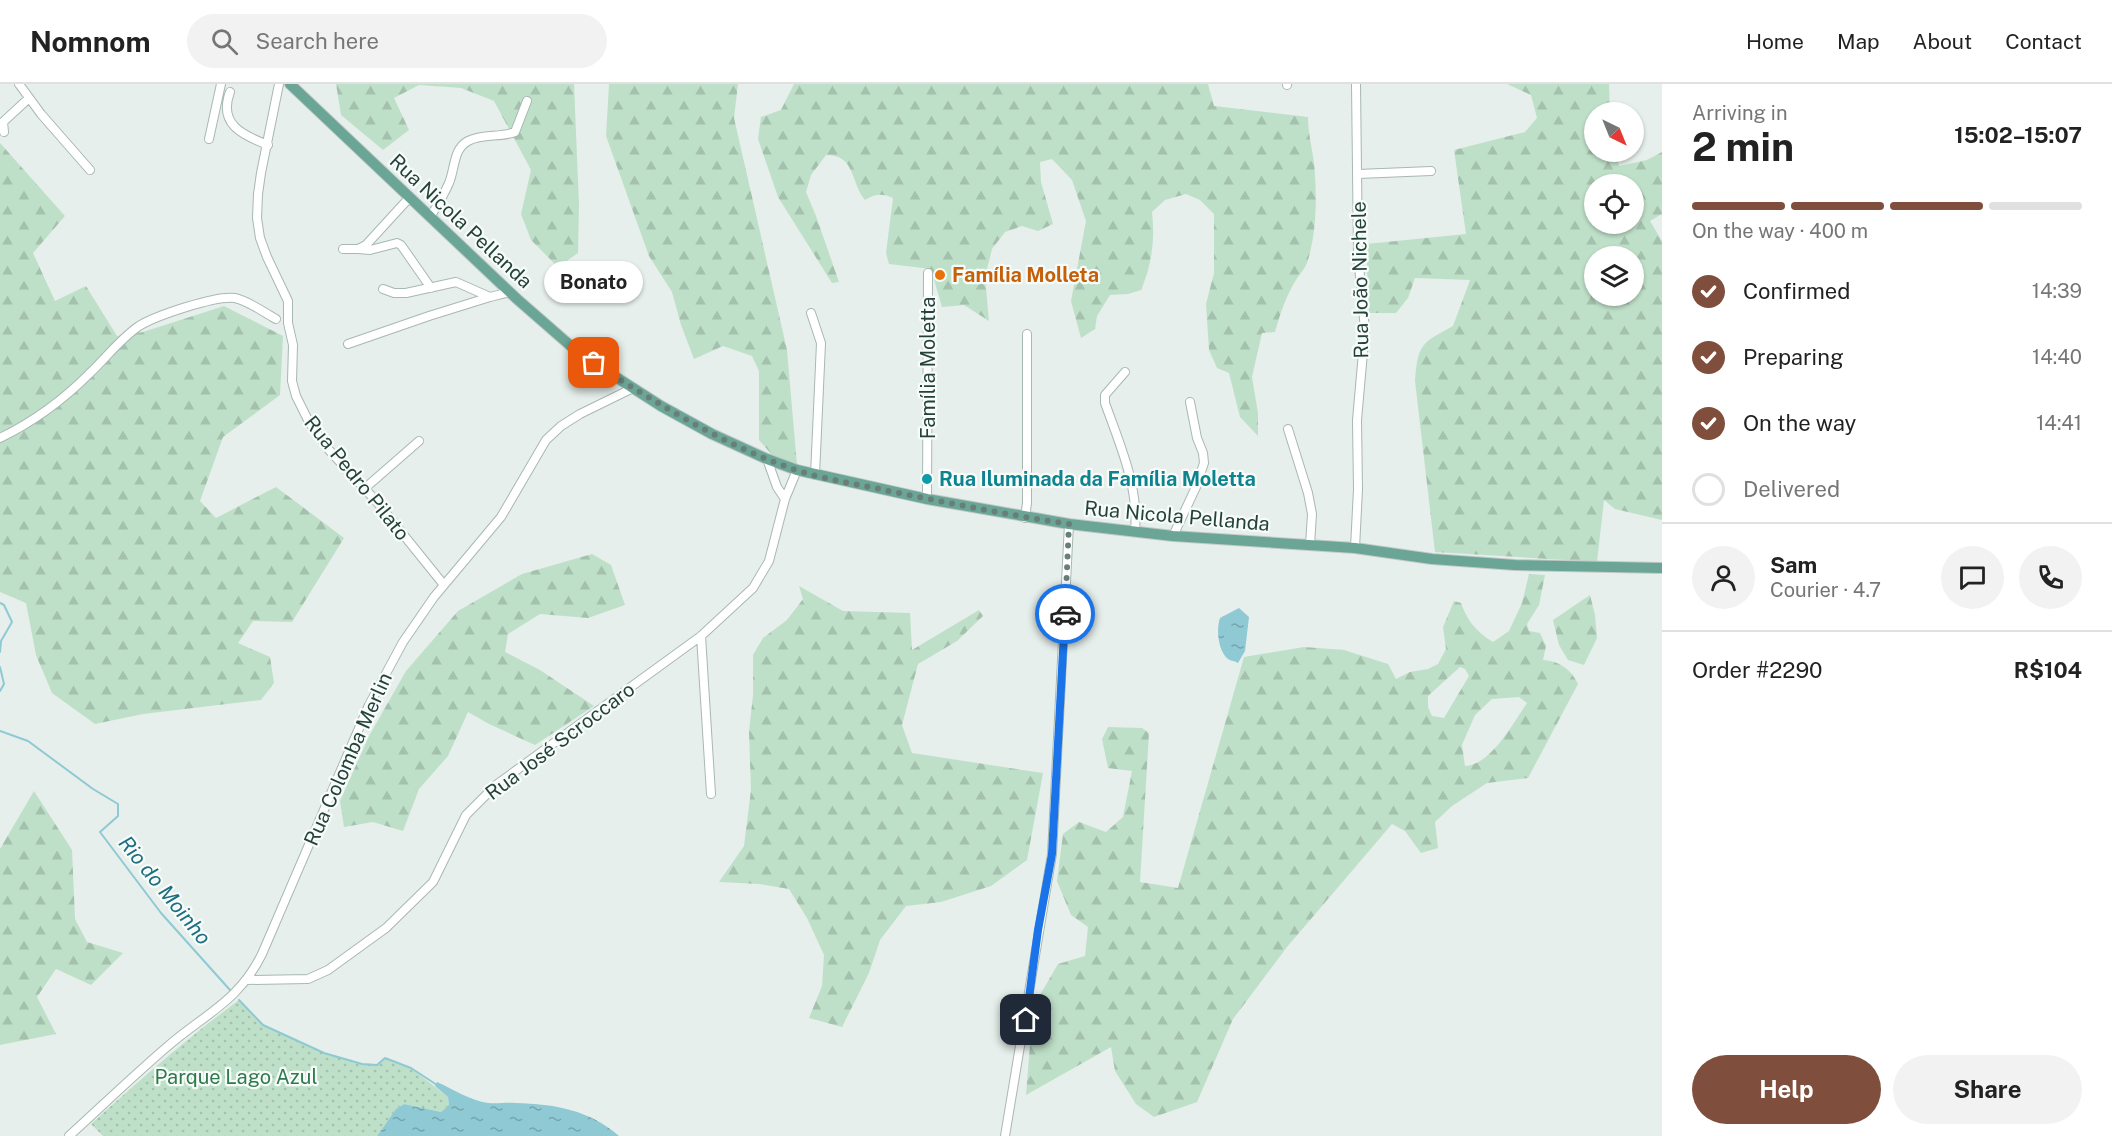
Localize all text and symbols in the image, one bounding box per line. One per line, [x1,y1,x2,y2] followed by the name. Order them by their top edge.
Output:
[187,14,607,68] search box
[30,25,151,58] text: Nomnom
[208,25,241,58] icon: search
[256,28,379,54] text: Search here
[1746,29,1804,54] text: Home
[1837,29,1880,54] text: Map
[1913,29,1972,54] text: About
[2005,29,2082,54] text: Contact
[1692,101,1787,125] text: Arriving in
[1584,102,1644,162] north arrow
[1584,102,1644,306] map controls
[1954,122,2082,148] text: 15:02–15:07
[1692,124,1794,170] text: 2 min
[385,149,537,293] street label: Rua Nicola Pellanda
[1584,174,1644,234] button: locate
[1347,201,1373,359] street label: Rua João Nichele
[1692,219,1868,243] text: On the way · 400 m
[1584,246,1644,306] button: layers
[544,261,644,303] callout: Bonato
[952,263,1099,287] place label: Família Molleta
[933,268,947,282] marker: Família Molleta
[560,270,627,294] text: Bonato
[1692,275,1725,308] icon: check
[1743,278,1850,304] text: Confirmed
[2032,279,2082,303] text: 14:39
[916,297,940,439] street label: Família Moletta
[568,337,619,388] pin
[1692,341,1725,374] icon: check
[1743,344,1844,370] text: Preparing
[2032,345,2082,369] text: 14:40
[577,346,610,379] icon: bag
[1692,407,1725,440] icon: check
[1743,410,1856,436] text: On the way
[299,411,415,545] street label: Rua Pedro Pilato
[2036,411,2082,435] text: 14:41
[939,467,1256,491] place label: Rua Iluminada da Família Moletta
[920,472,934,486] marker: Rua Iluminada da Família Moletta
[1743,476,1840,502] text: Delivered
[1083,496,1271,536] street label: Rua Nicola Pellanda
[1692,546,1755,609] button: person
[1941,546,2004,609] button: chat
[2019,546,2082,609] button: phone
[1770,552,1817,578] text: Sam
[1770,578,1881,602] text: Courier · 4.7
[1035,584,1095,644] courier
[1049,598,1082,631] icon: car
[1692,657,1823,683] text: Order #2290
[2014,657,2082,683] text: R$104
[299,669,397,849] street label: Rua Colomba Merlin
[481,677,639,805] street label: Rua José Scroccaro
[114,831,216,949] water label: Rio do Moinho
[1000,994,1051,1045] pin
[1009,1003,1042,1036] icon: home
[1692,1055,1881,1124] button: Help
[1893,1055,2082,1124] button: Share
[155,1065,317,1089] park label: Parque Lago Azul

